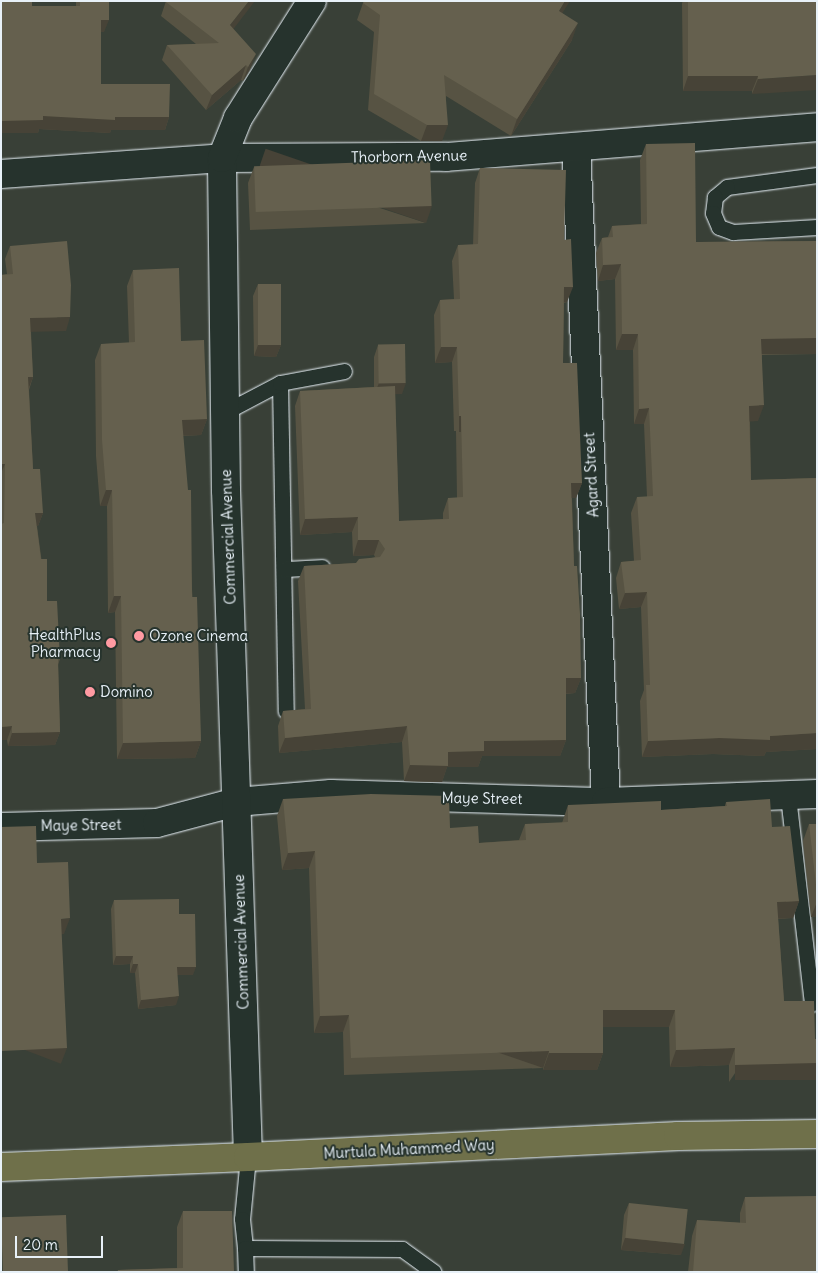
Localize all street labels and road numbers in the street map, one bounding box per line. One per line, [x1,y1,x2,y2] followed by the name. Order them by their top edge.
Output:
[351,146,467,166] street label: Thorborn Avenue
[580,432,602,518] street label: Agard Street
[217,469,239,605] street label: Commercial Avenue
[441,788,523,808] street label: Maye Street
[40,815,122,835] street label: Maye Street
[230,874,252,1010] street label: Commercial Avenue
[323,1136,495,1162] street label: Murtula Muhammed Way

